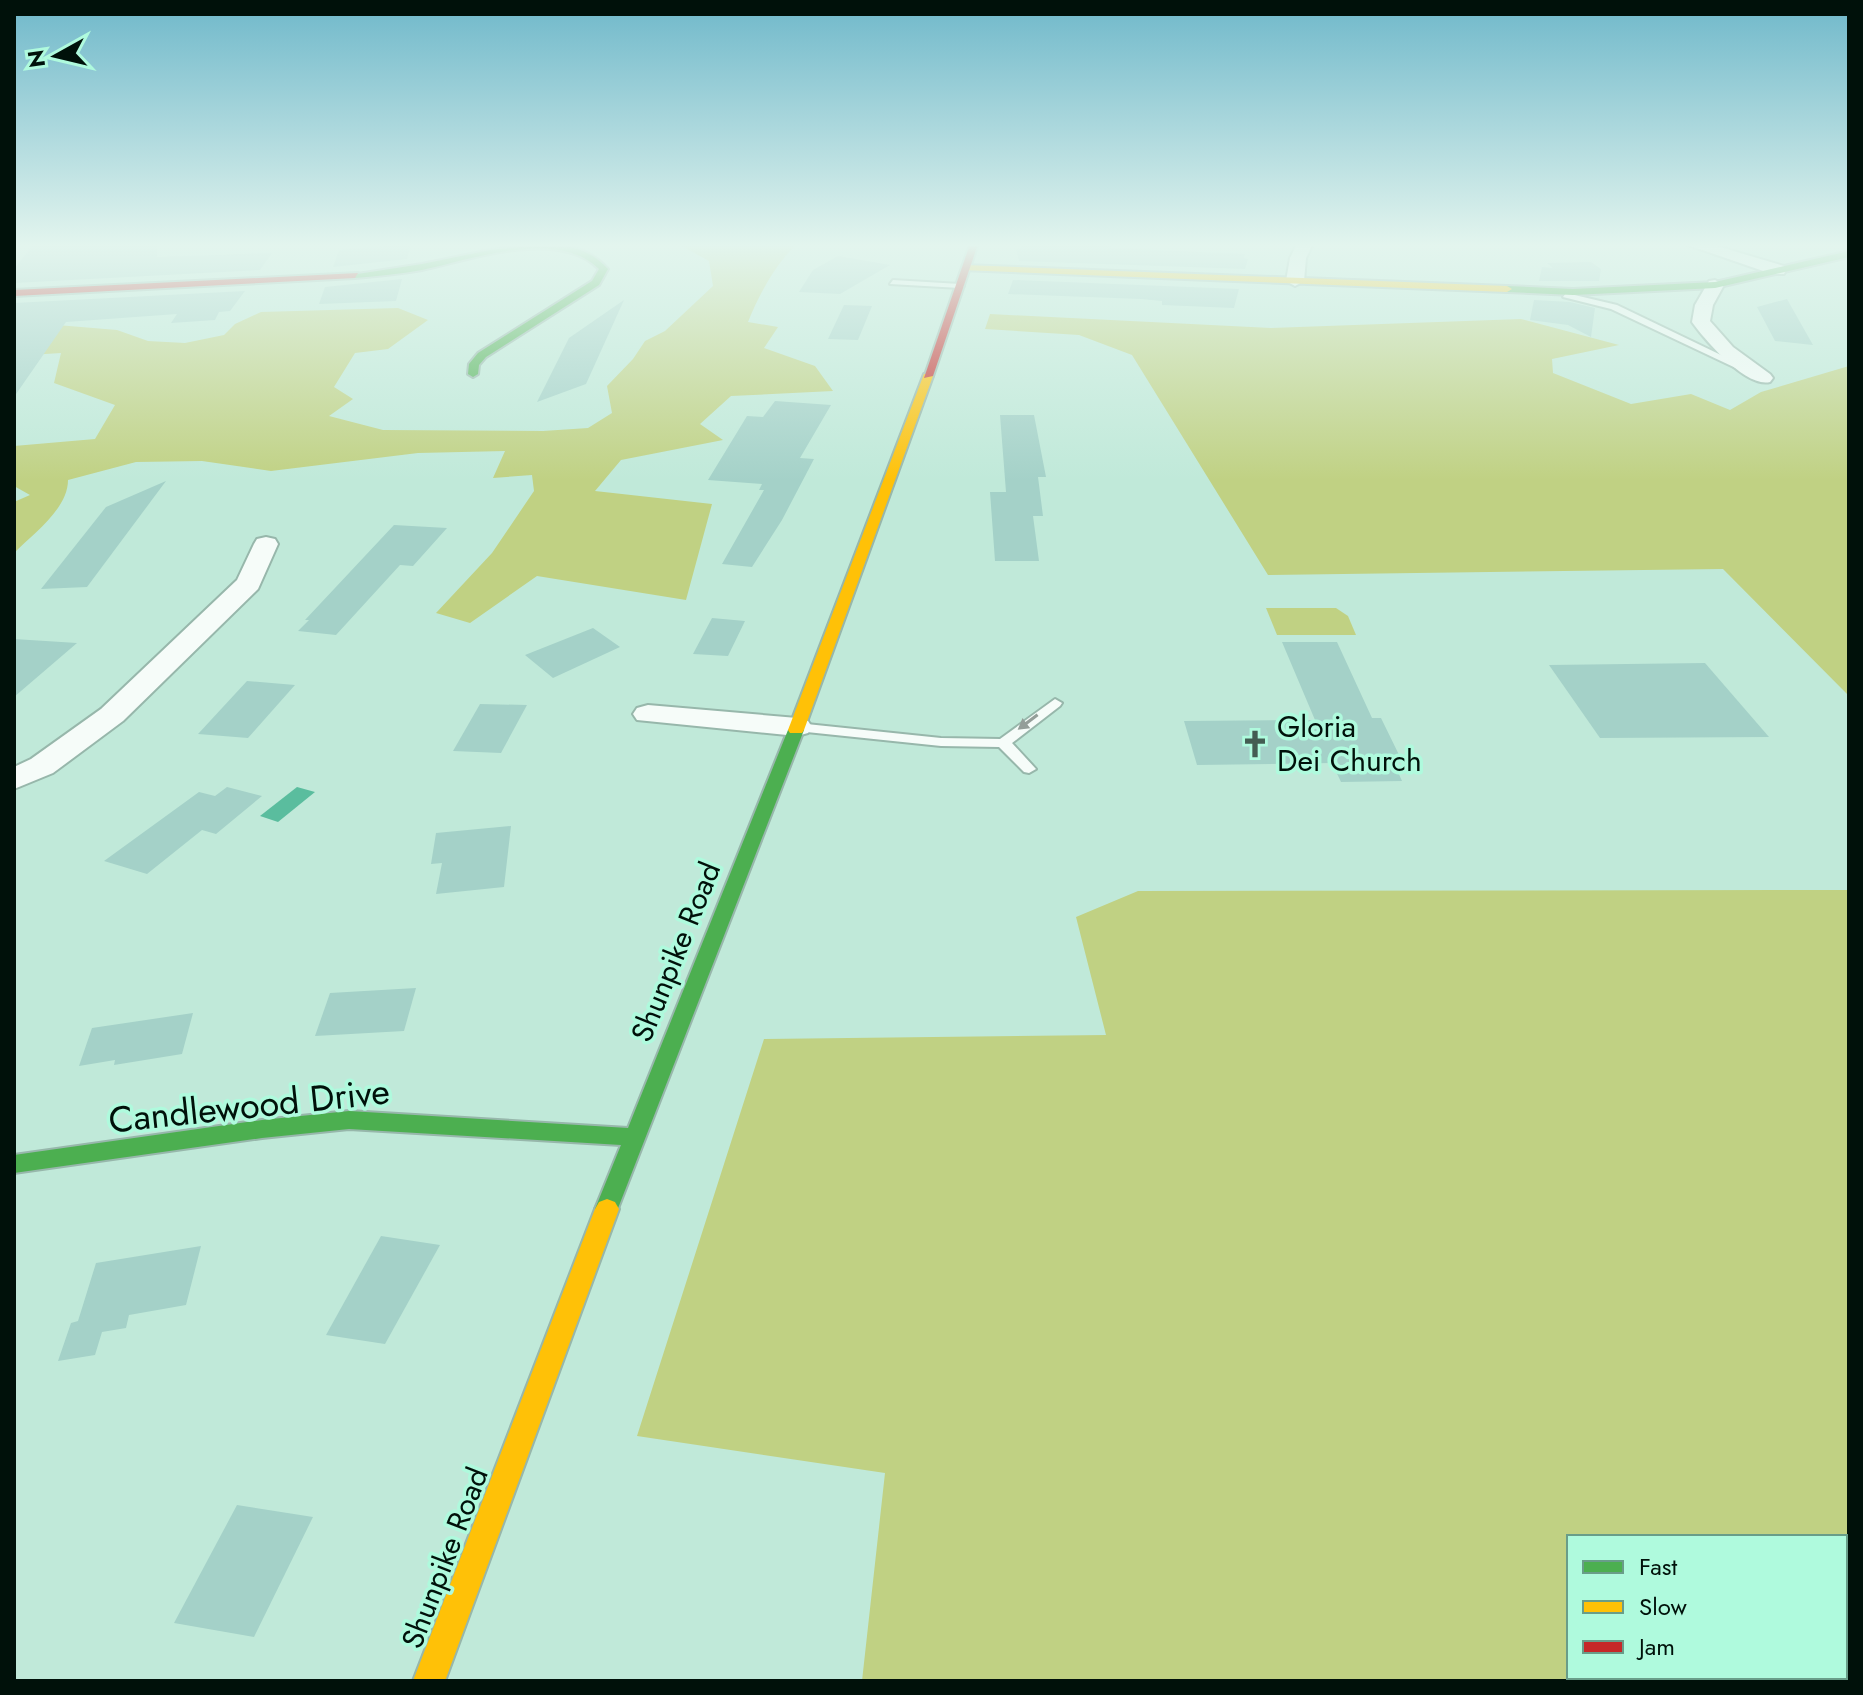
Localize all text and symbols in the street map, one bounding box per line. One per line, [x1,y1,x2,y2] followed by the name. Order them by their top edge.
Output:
[16,16,96,96] north arrow
[19,48,53,70] text: N
[1277,705,1422,782] place label: Gloria Dei Church
[1018,714,1038,730] one-way arrow
[1240,729,1270,759] church icon: Gloria Dei Church
[620,855,731,1048] street label: Shunpike Road
[106,1064,392,1146] street label: Candlewood Drive
[390,1461,499,1654] street label: Shunpike Road
[1567,1535,1847,1679] legend
[1639,1549,1677,1584] text: Fast
[1639,1589,1687,1624] text: Slow
[1636,1629,1675,1664] text: Jam

